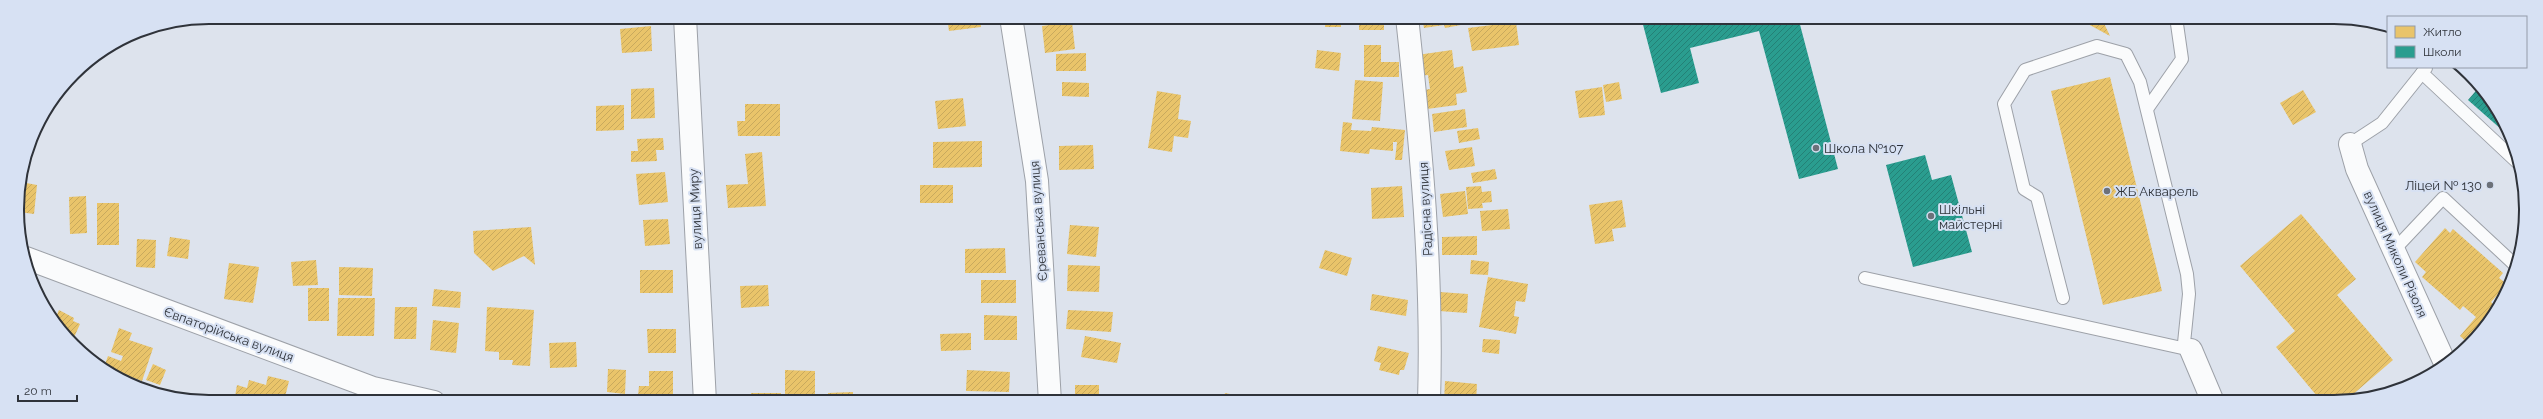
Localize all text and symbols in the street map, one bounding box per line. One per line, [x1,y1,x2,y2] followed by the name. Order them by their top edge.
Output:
[2387,16,2527,68] legend
[2423,25,2462,39] text: Житло
[2423,45,2461,59] text: Школи
[1824,141,1904,156] place label: Школа №107
[1811,143,1821,153] marker: Школа №107
[1027,160,1050,282] street label: Єреванська вулиця
[1416,162,1435,256] street label: Радісна вулиця
[686,168,705,250] street label: вулиця Миру
[2405,178,2482,193] place label: Ліцей № 130
[2485,180,2495,190] marker: Ліцей № 130
[2115,184,2198,199] place label: ЖБ Акварель
[2102,186,2112,196] marker: ЖБ Акварель
[2361,188,2430,320] street label: вулиця Миколи Різоля
[1939,202,2002,232] place label: Шкільні майстерні
[1926,211,1936,221] marker: Шкільні майстерні
[162,304,296,365] street label: Євпаторійська вулиця
[18,377,77,403] scale bar
[24,384,52,398] text: 20 m

